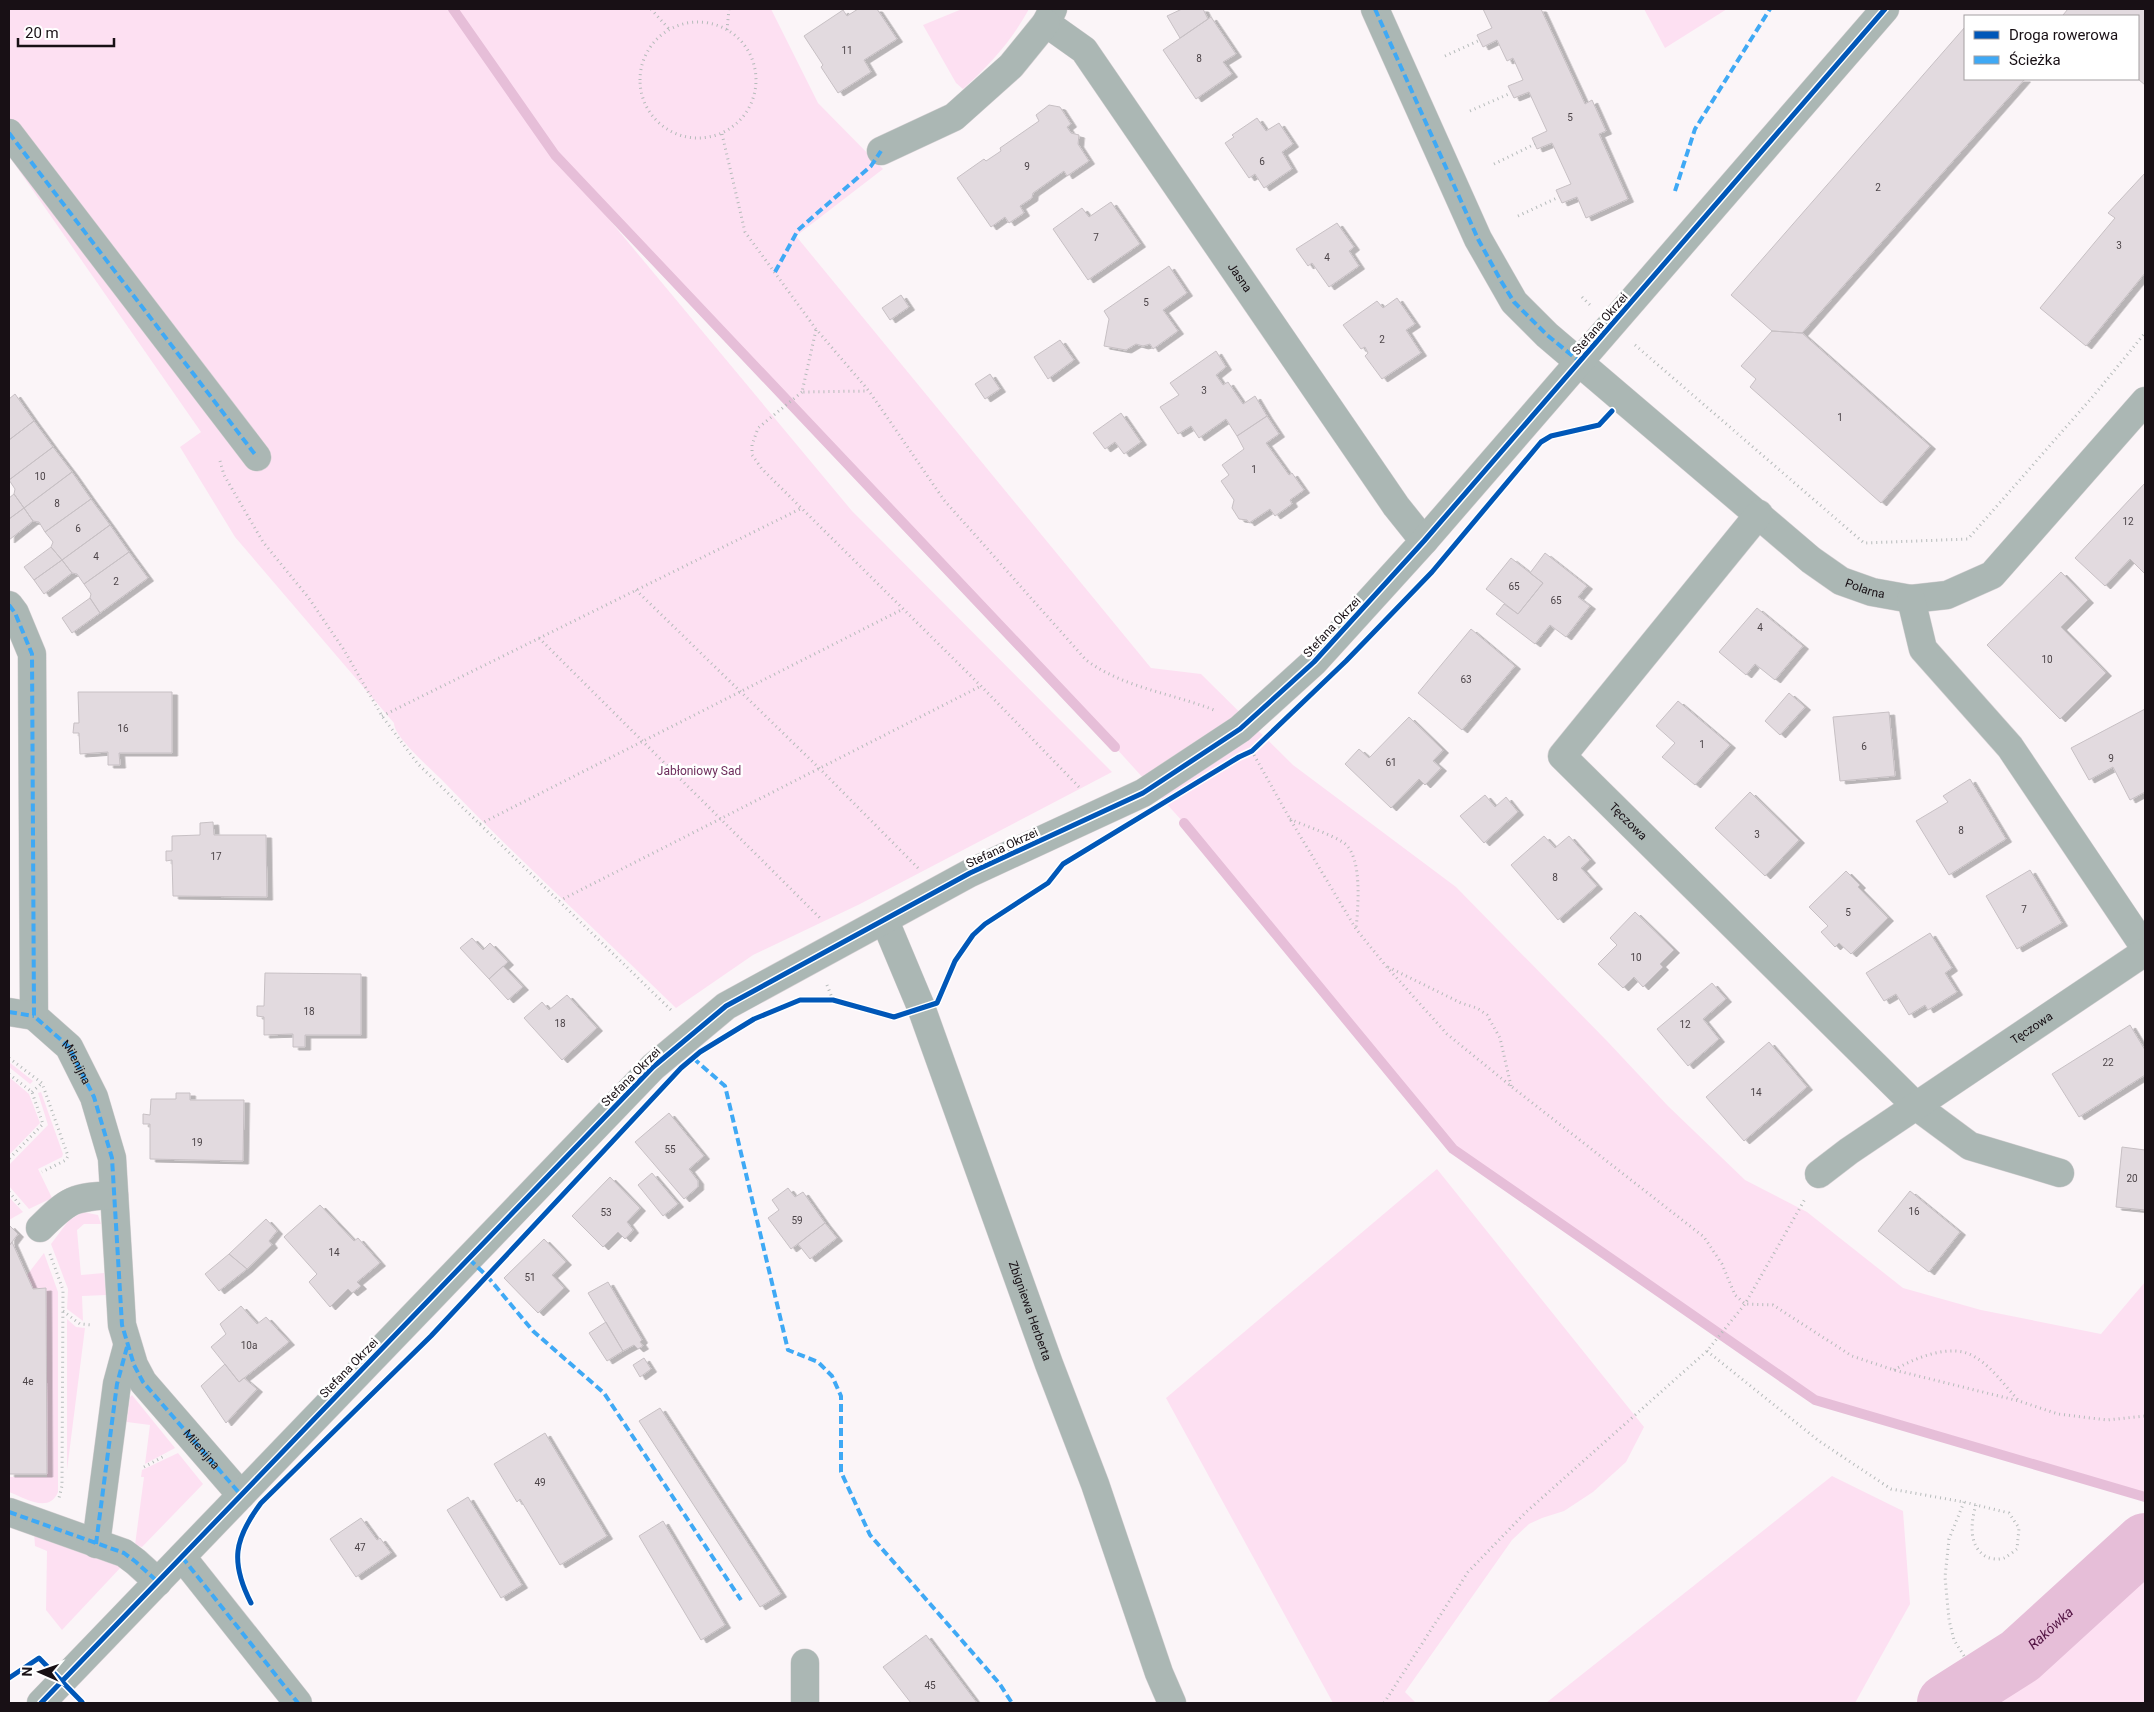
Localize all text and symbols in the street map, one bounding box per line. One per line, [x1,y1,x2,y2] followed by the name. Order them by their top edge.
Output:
[18,15,114,47] scale bar
[1964,15,2139,80] legend
[25,24,59,42] text: 20 m
[2009,26,2118,44] text: Droga rowerowa
[841,45,853,56] house number: 11
[2009,51,2061,69] text: Ścieżka
[1196,53,1202,64] house number: 8
[1567,112,1573,123] house number: 5
[1259,156,1265,167] house number: 6
[1024,161,1030,172] house number: 9
[1875,182,1881,193] house number: 2
[1093,232,1099,243] house number: 7
[2116,240,2122,251] house number: 3
[1324,252,1330,263] house number: 4
[1225,260,1255,295] street label: Jasna
[1569,290,1631,358] street label: Stefana Okrzei
[1143,297,1149,308] house number: 5
[1379,334,1385,345] house number: 2
[1201,385,1207,396] house number: 3
[1837,412,1843,423] house number: 1
[1251,464,1257,475] house number: 1
[34,471,46,482] house number: 10
[54,498,60,509] house number: 8
[2122,516,2134,527] house number: 12
[75,523,81,534] house number: 6
[93,551,99,562] house number: 4
[113,576,119,587] house number: 2
[1843,576,1886,601] street label: Polarna
[1508,581,1520,592] house number: 65
[1300,594,1364,660] street label: Stefana Okrzei
[1550,595,1562,606] house number: 65
[1757,622,1763,633] house number: 4
[2041,654,2053,665] house number: 10
[1460,674,1472,685] house number: 63
[117,723,129,734] house number: 16
[1699,739,1705,750] house number: 1
[1861,741,1867,752] house number: 6
[2108,753,2114,764] house number: 9
[1385,757,1397,768] house number: 61
[657,764,741,778] park label: Jabłoniowy Sad
[1606,800,1650,843] street label: Tęczowa
[964,825,1040,871] street label: Stefana Okrzei
[1958,825,1964,836] house number: 8
[1754,829,1760,840] house number: 3
[210,851,222,862] house number: 17
[1552,872,1558,883] house number: 8
[2021,904,2027,915] house number: 7
[1845,907,1851,918] house number: 5
[1630,952,1642,963] house number: 10
[303,1006,315,1017] house number: 18
[2008,1009,2055,1047] street label: Tęczowa
[554,1018,566,1029] house number: 18
[1679,1019,1691,1030] house number: 12
[59,1037,94,1087] street label: Milenijna
[599,1044,664,1109] street label: Stefana Okrzei
[2102,1057,2114,1068] house number: 22
[1750,1087,1762,1098] house number: 14
[191,1137,203,1148] house number: 19
[664,1144,676,1155] house number: 55
[2126,1173,2138,1184] house number: 20
[1908,1206,1920,1217] house number: 16
[600,1207,612,1218] house number: 53
[791,1215,803,1226] house number: 59
[328,1247,340,1258] house number: 14
[1006,1259,1054,1363] street label: Zbigniewa Herberta
[524,1272,536,1283] house number: 51
[317,1335,381,1401] street label: Stefana Okrzei
[241,1340,257,1351] house number: 10a
[23,1376,33,1387] house number: 4e
[180,1426,222,1472] street label: Milenijna
[534,1477,546,1488] house number: 49
[354,1542,366,1553] house number: 47
[2025,1604,2076,1653] water label: Rakówka
[15,1647,65,1697] north arrow
[19,1666,35,1677] text: N
[924,1680,936,1691] house number: 45

